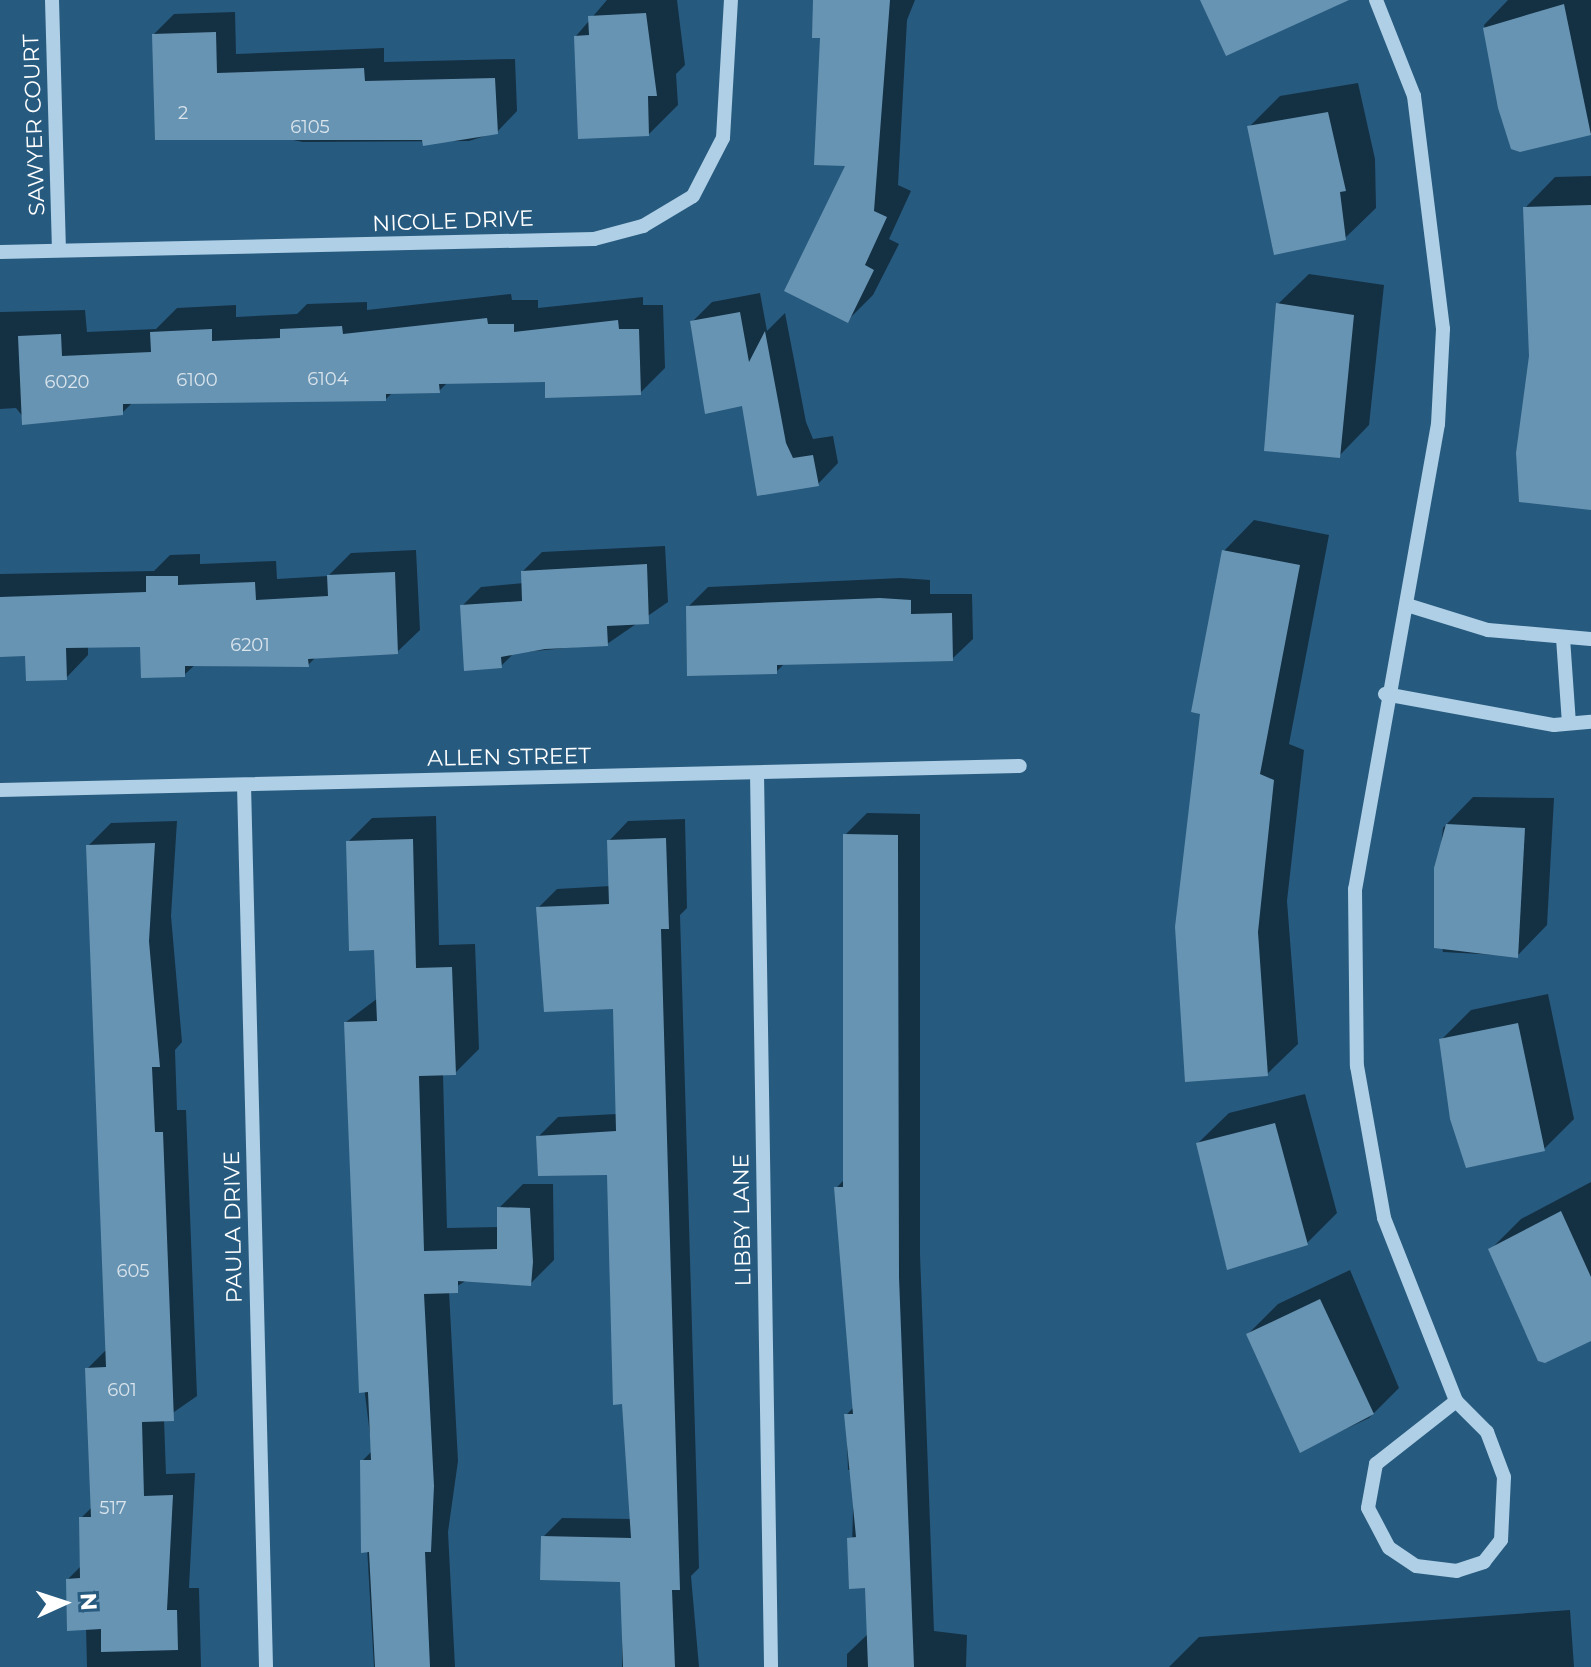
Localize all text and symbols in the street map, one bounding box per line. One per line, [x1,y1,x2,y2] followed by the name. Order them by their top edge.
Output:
[18,34,50,216] street label: SAWYER COURT
[178,102,188,124] house number: 2
[290,116,330,138] house number: 6105
[372,205,534,237] street label: NICOLE DRIVE
[307,368,349,390] house number: 6104
[176,369,218,391] house number: 6100
[45,371,89,393] house number: 6020
[230,634,270,656] house number: 6201
[427,742,591,772] street label: ALLEN STREET
[218,1151,248,1303] street label: PAULA DRIVE
[728,1153,756,1287] street label: LIBBY LANE
[116,1260,150,1282] house number: 605
[107,1379,137,1401] house number: 601
[99,1497,127,1519] house number: 517
[24,1563,104,1643] north arrow
[75,1592,102,1611] text: N

